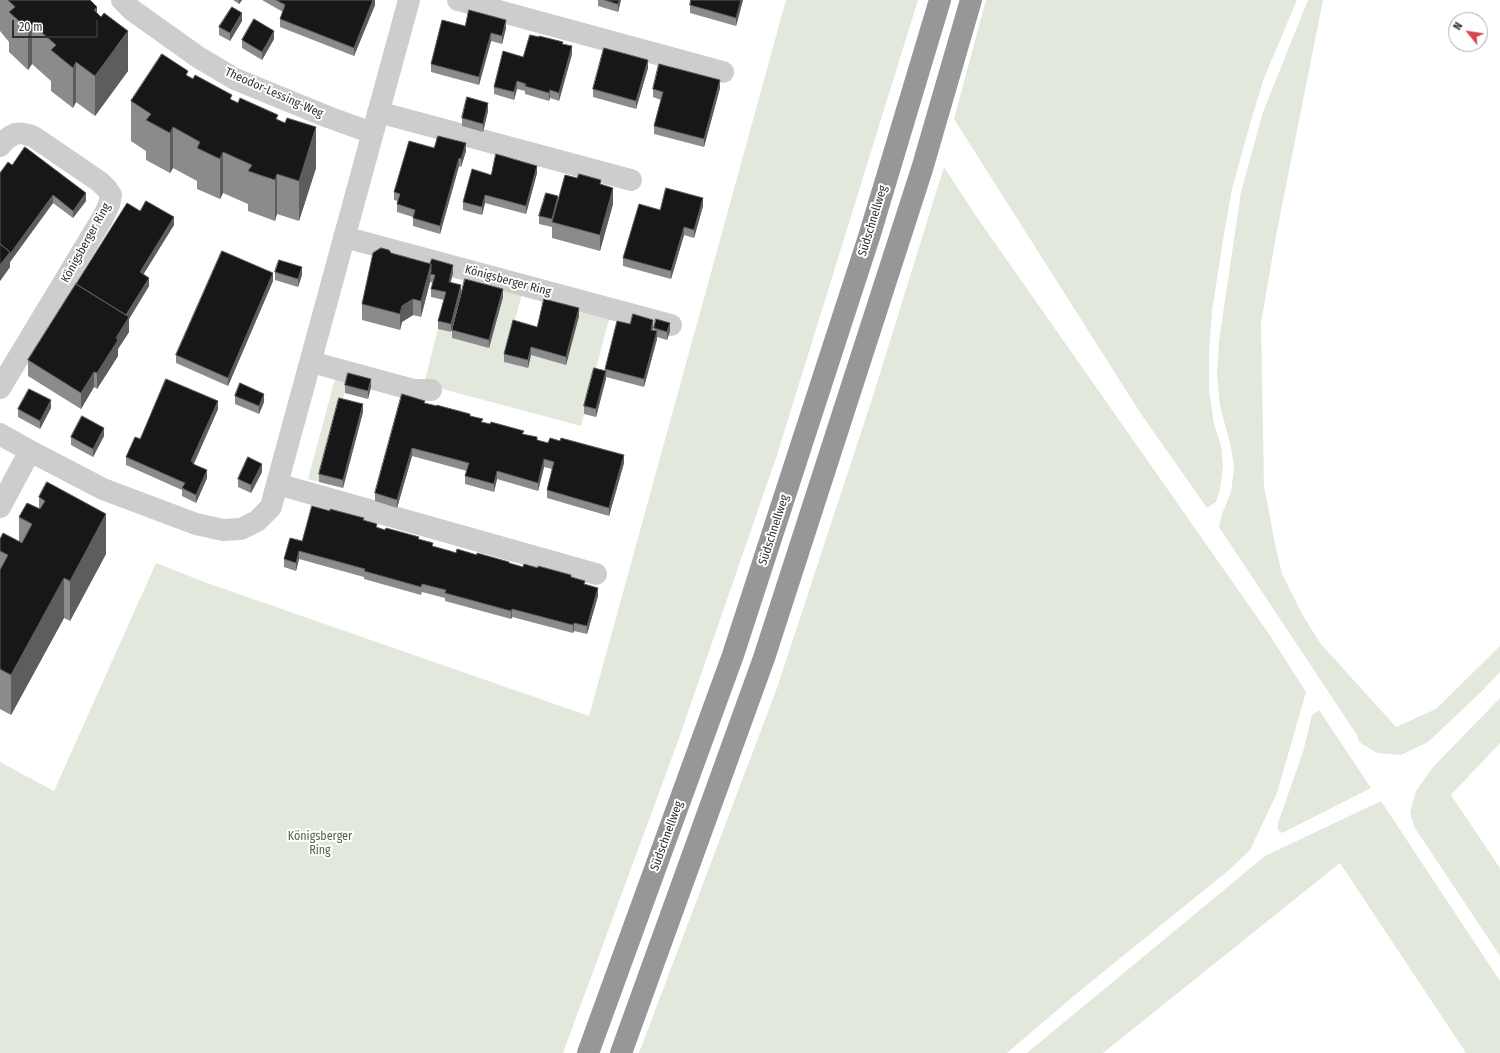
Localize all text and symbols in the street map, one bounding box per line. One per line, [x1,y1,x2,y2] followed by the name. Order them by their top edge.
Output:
[14,12,100,38] scale bar
[1448,12,1488,52] north arrow
[19,20,43,34] text: 20 m
[1451,20,1465,32] text: N
[223,65,325,121] street label: Theodor-Lessing-Weg
[855,184,891,258] street label: Südschnellweg
[58,201,114,285] street label: Königsberger Ring
[463,263,553,299] street label: Königsberger Ring
[756,493,792,567] street label: Südschnellweg
[648,799,686,873] street label: Südschnellweg
[288,830,352,858] park label: Königsberger Ring

